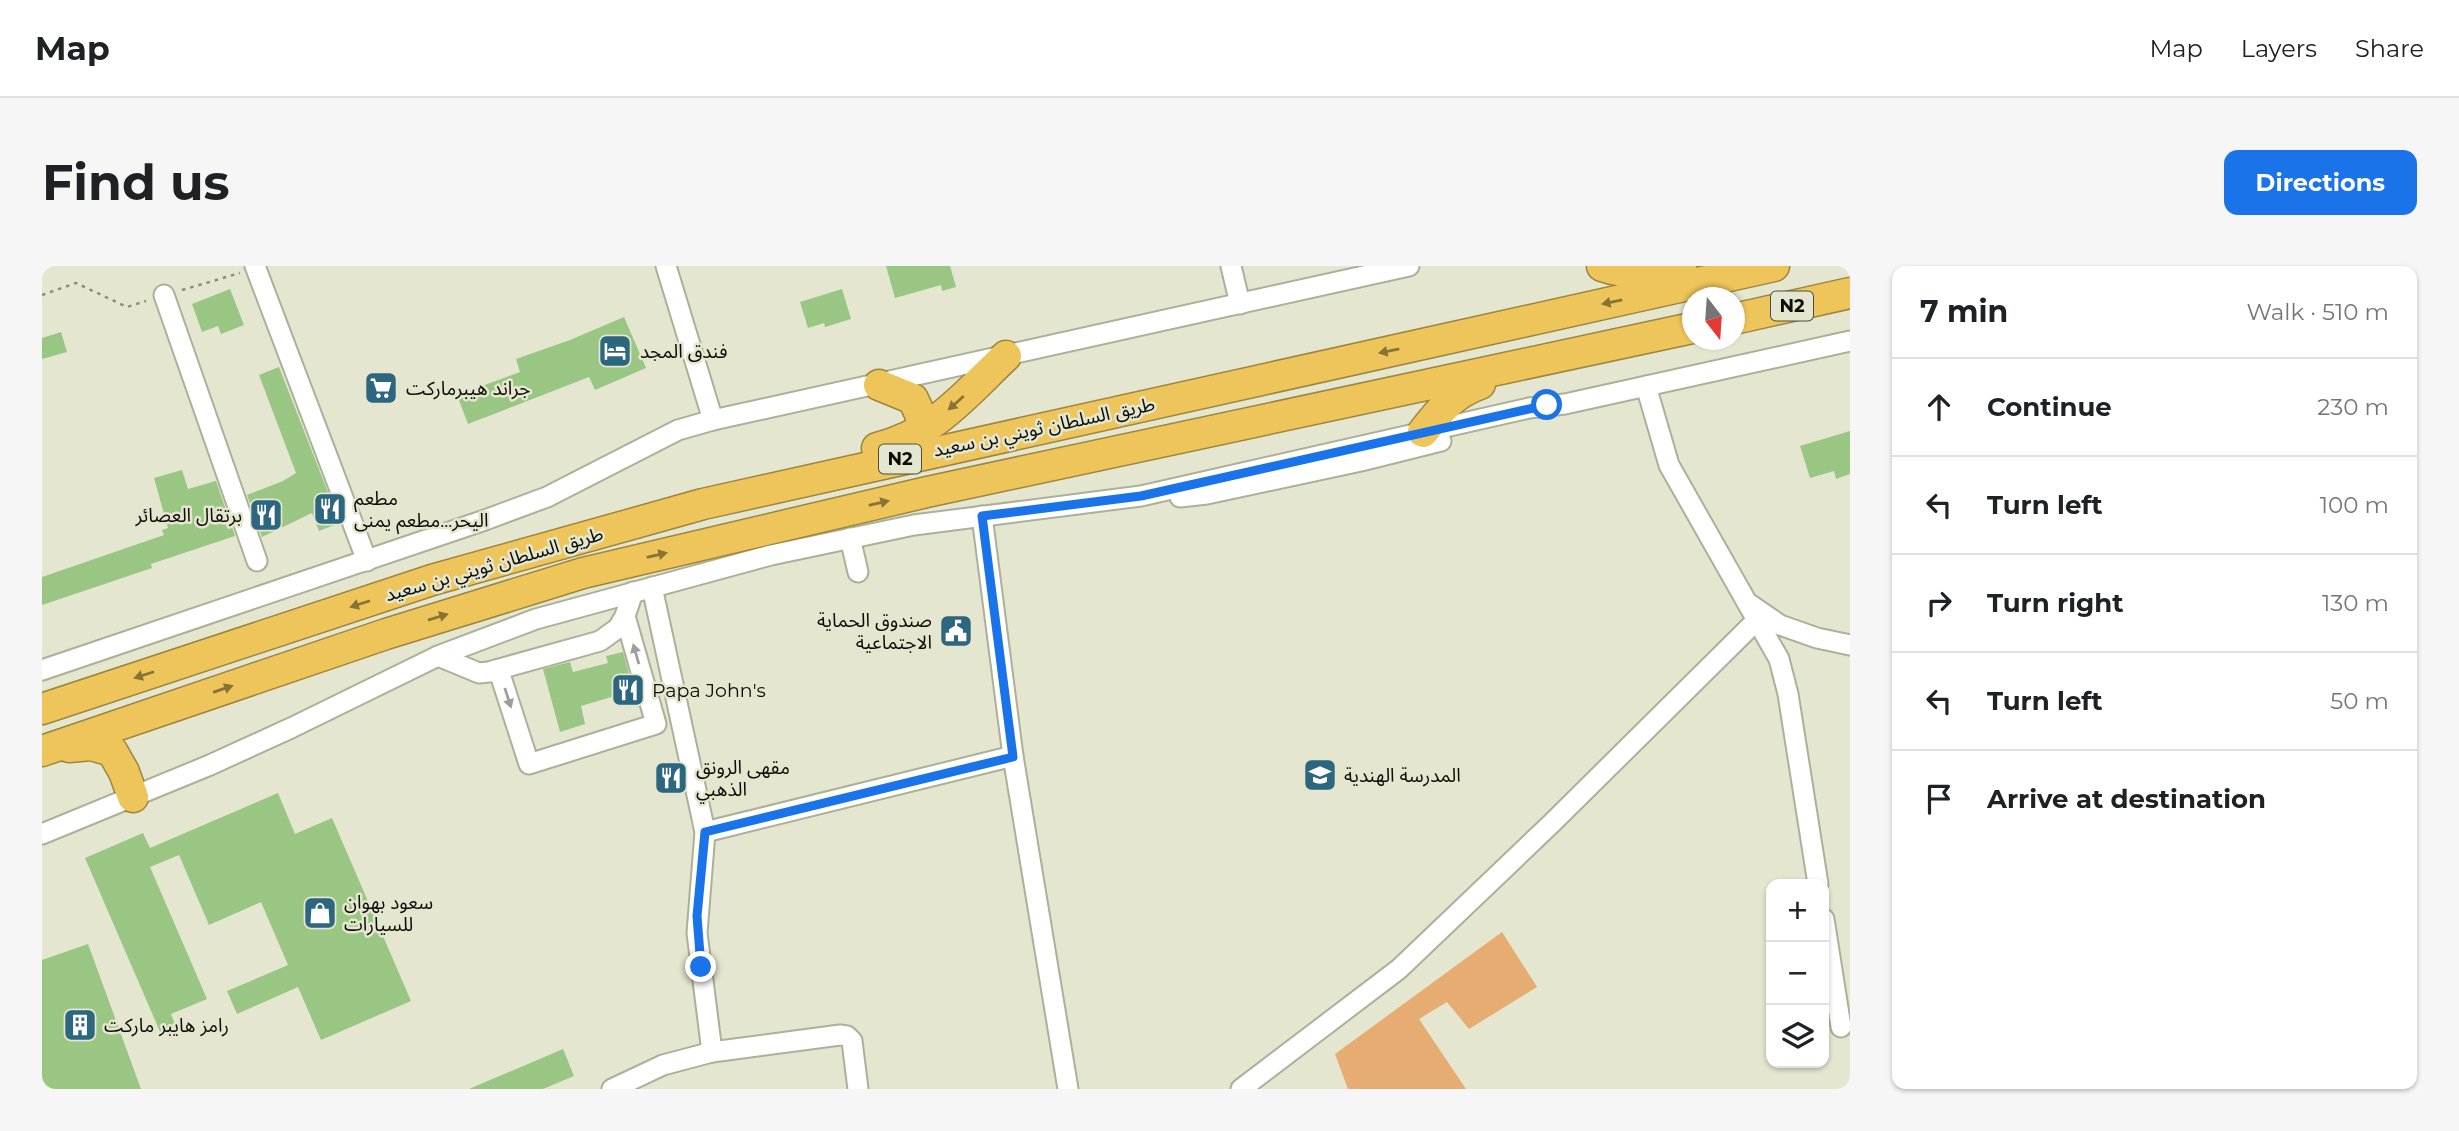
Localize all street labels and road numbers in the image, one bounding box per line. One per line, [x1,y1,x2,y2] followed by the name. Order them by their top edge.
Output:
[1771,292,1813,321] road number: N2
[931,392,1158,465] street label: طريق السلطان ثويني بن سعيد
[879,444,921,474] road number: N2
[382,522,607,609] street label: طريق السلطان ثويني بن سعيد

